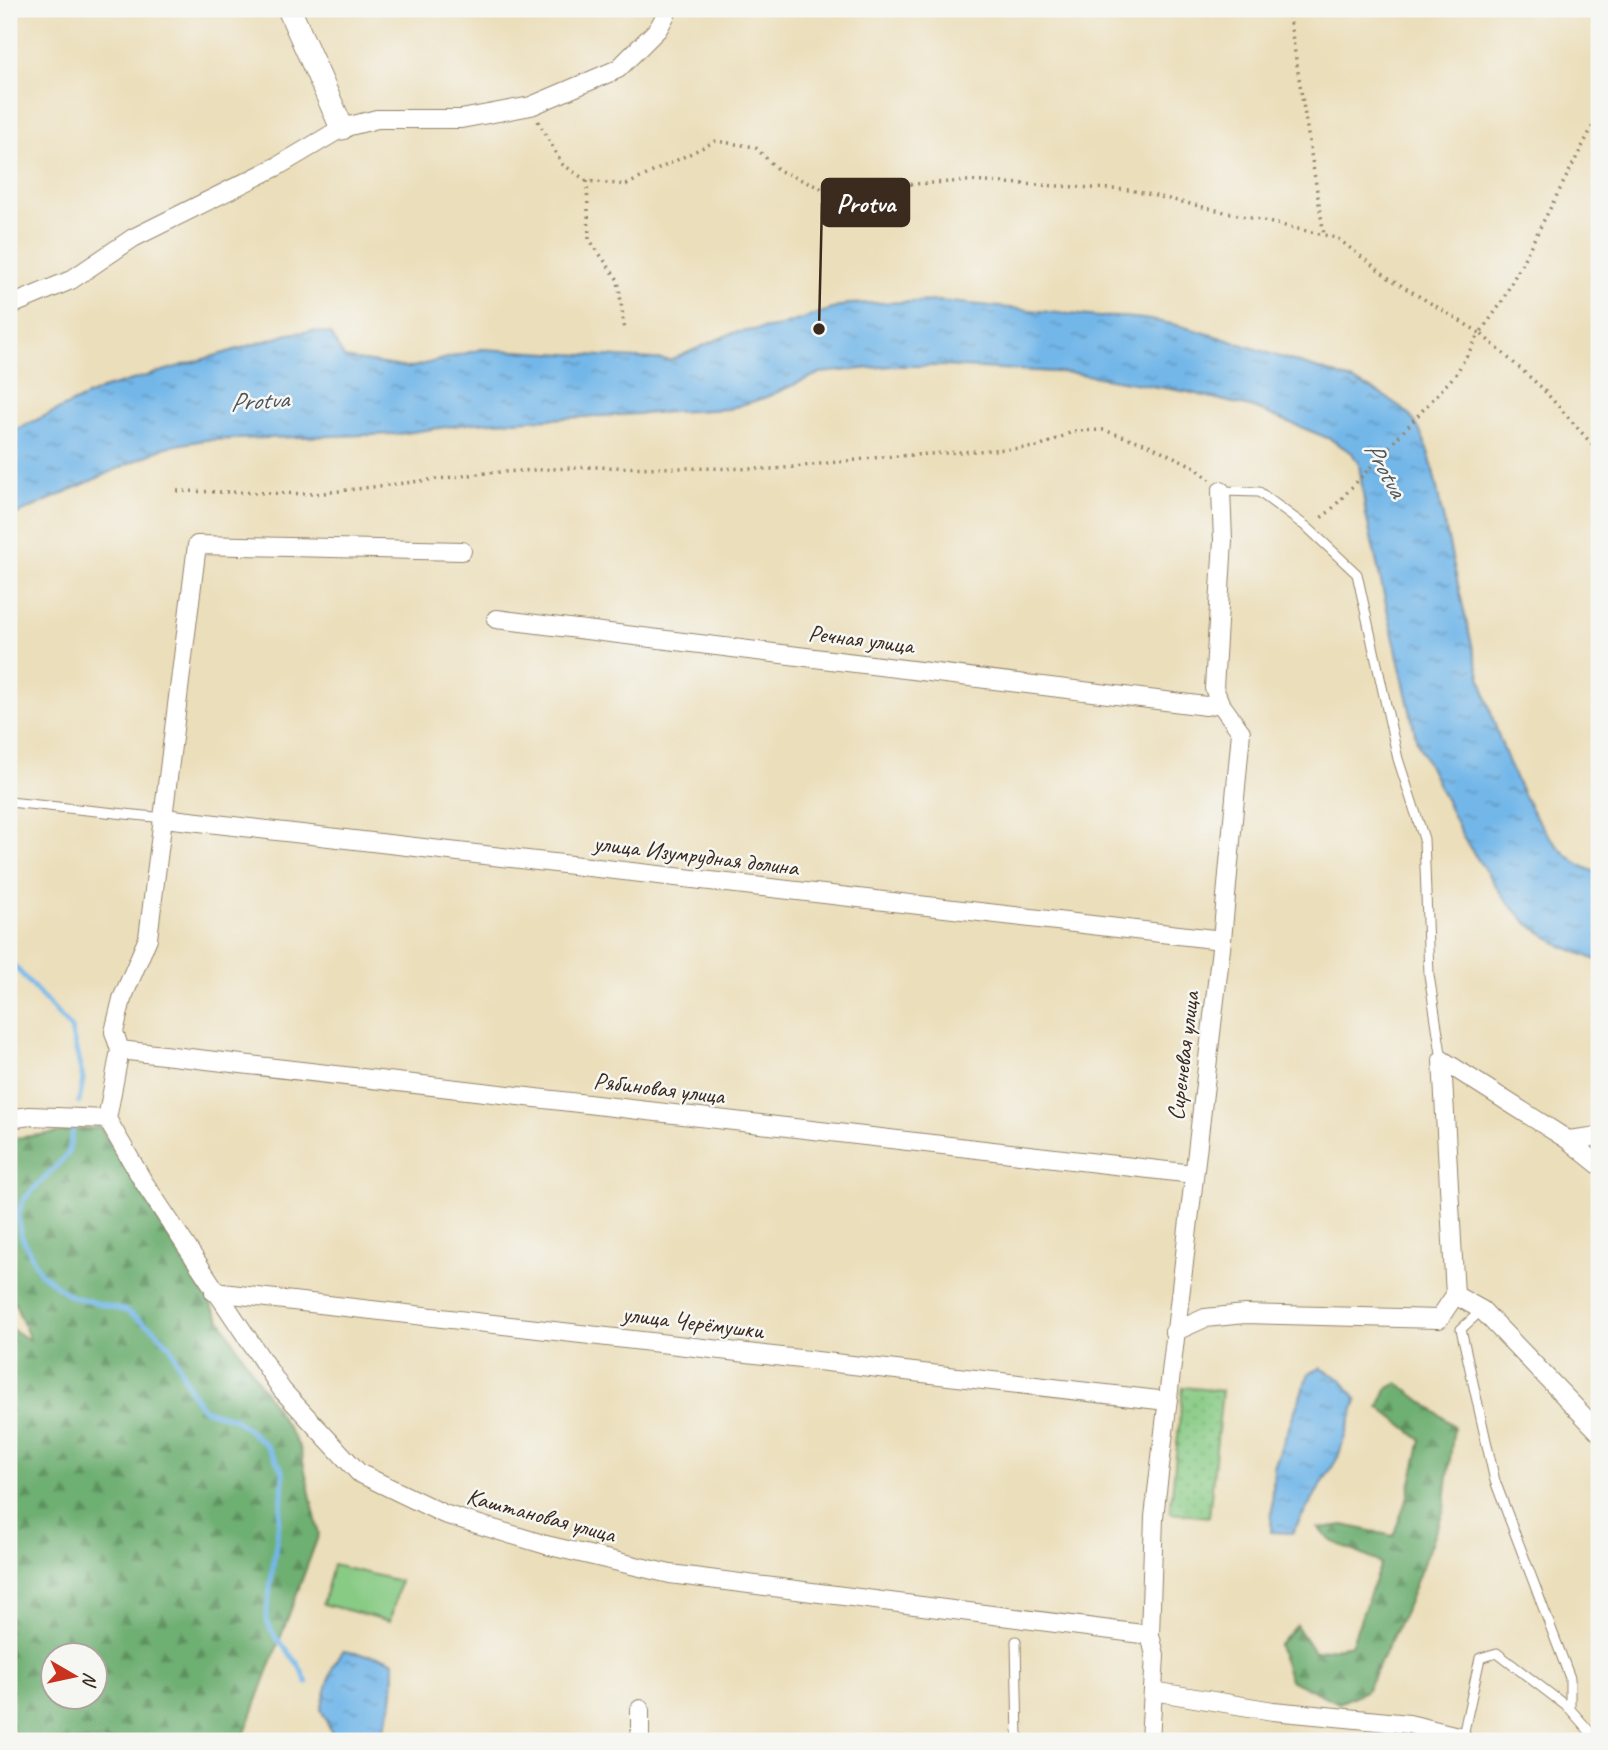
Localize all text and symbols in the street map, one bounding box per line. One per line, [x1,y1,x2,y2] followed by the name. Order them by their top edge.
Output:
[822,179,909,226] callout: Protva
[837,187,898,220] text: Protva
[229,382,292,419] water label: Protva
[1357,436,1415,505] water label: Protva
[807,618,917,661] street label: Речная улица
[590,827,802,883] street label: улица Изумрудная долина
[1160,989,1206,1122] street label: Сиреневая улица
[592,1065,728,1111] street label: Рябиновая улица
[619,1298,767,1346] street label: улица Черёмушки
[463,1481,620,1550] street label: Каштановая улица
[38,1642,108,1712] north arrow
[77,1671,103,1689] text: N

